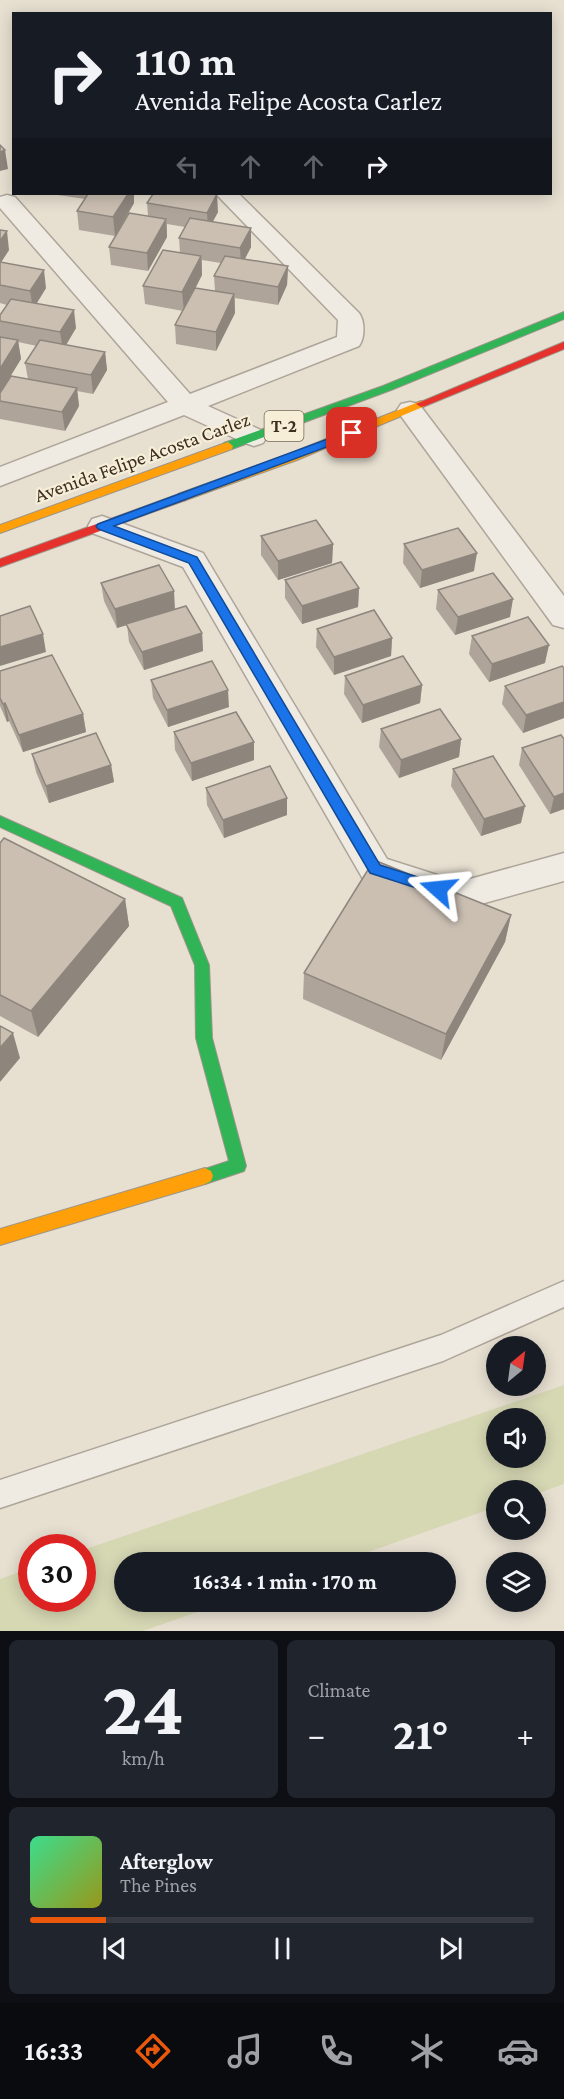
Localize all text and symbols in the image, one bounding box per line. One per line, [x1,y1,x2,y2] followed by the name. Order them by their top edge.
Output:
[36,36,114,114] icon: right
[135,37,236,84] text: 110 m
[135,86,442,116] text: Avenida Felipe Acosta Carlez
[171,150,204,183] icon: left
[234,150,267,183] icon: ahead
[297,150,330,183] icon: ahead
[360,150,393,183] icon: right
[326,407,377,458] pin
[31,408,253,507] street label: Avenida Felipe Acosta Carlez
[264,411,304,441] road number: T-2
[335,416,368,449] icon: arrive
[406,857,470,921] position arrow
[486,1336,546,1396] north arrow
[486,1336,546,1612] map controls
[486,1408,546,1468] button: sound
[486,1480,546,1540] button: search
[18,1534,96,1612] speed limit sign: 30
[486,1552,546,1612] button: layers
[193,1569,377,1594] text: 16:34 · 1 min · 170 m
[102,1664,184,1751] text: 24
[308,1679,370,1701] text: Climate
[393,1709,449,1759] text: 21°
[308,1716,325,1753] text: −
[517,1716,534,1753] text: +
[122,1747,165,1769] text: km/h
[120,1849,213,1874] text: Afterglow
[120,1874,197,1896] text: The Pines
[98,1932,131,1965] icon: previous
[266,1932,299,1965] icon: pause
[434,1932,467,1965] icon: next
[132,2030,174,2072] icon: directions
[224,2030,266,2072] icon: music
[315,2030,357,2072] icon: phone
[406,2030,448,2072] icon: climate
[497,2030,539,2072] icon: car
[25,2036,83,2066] text: 16:33

